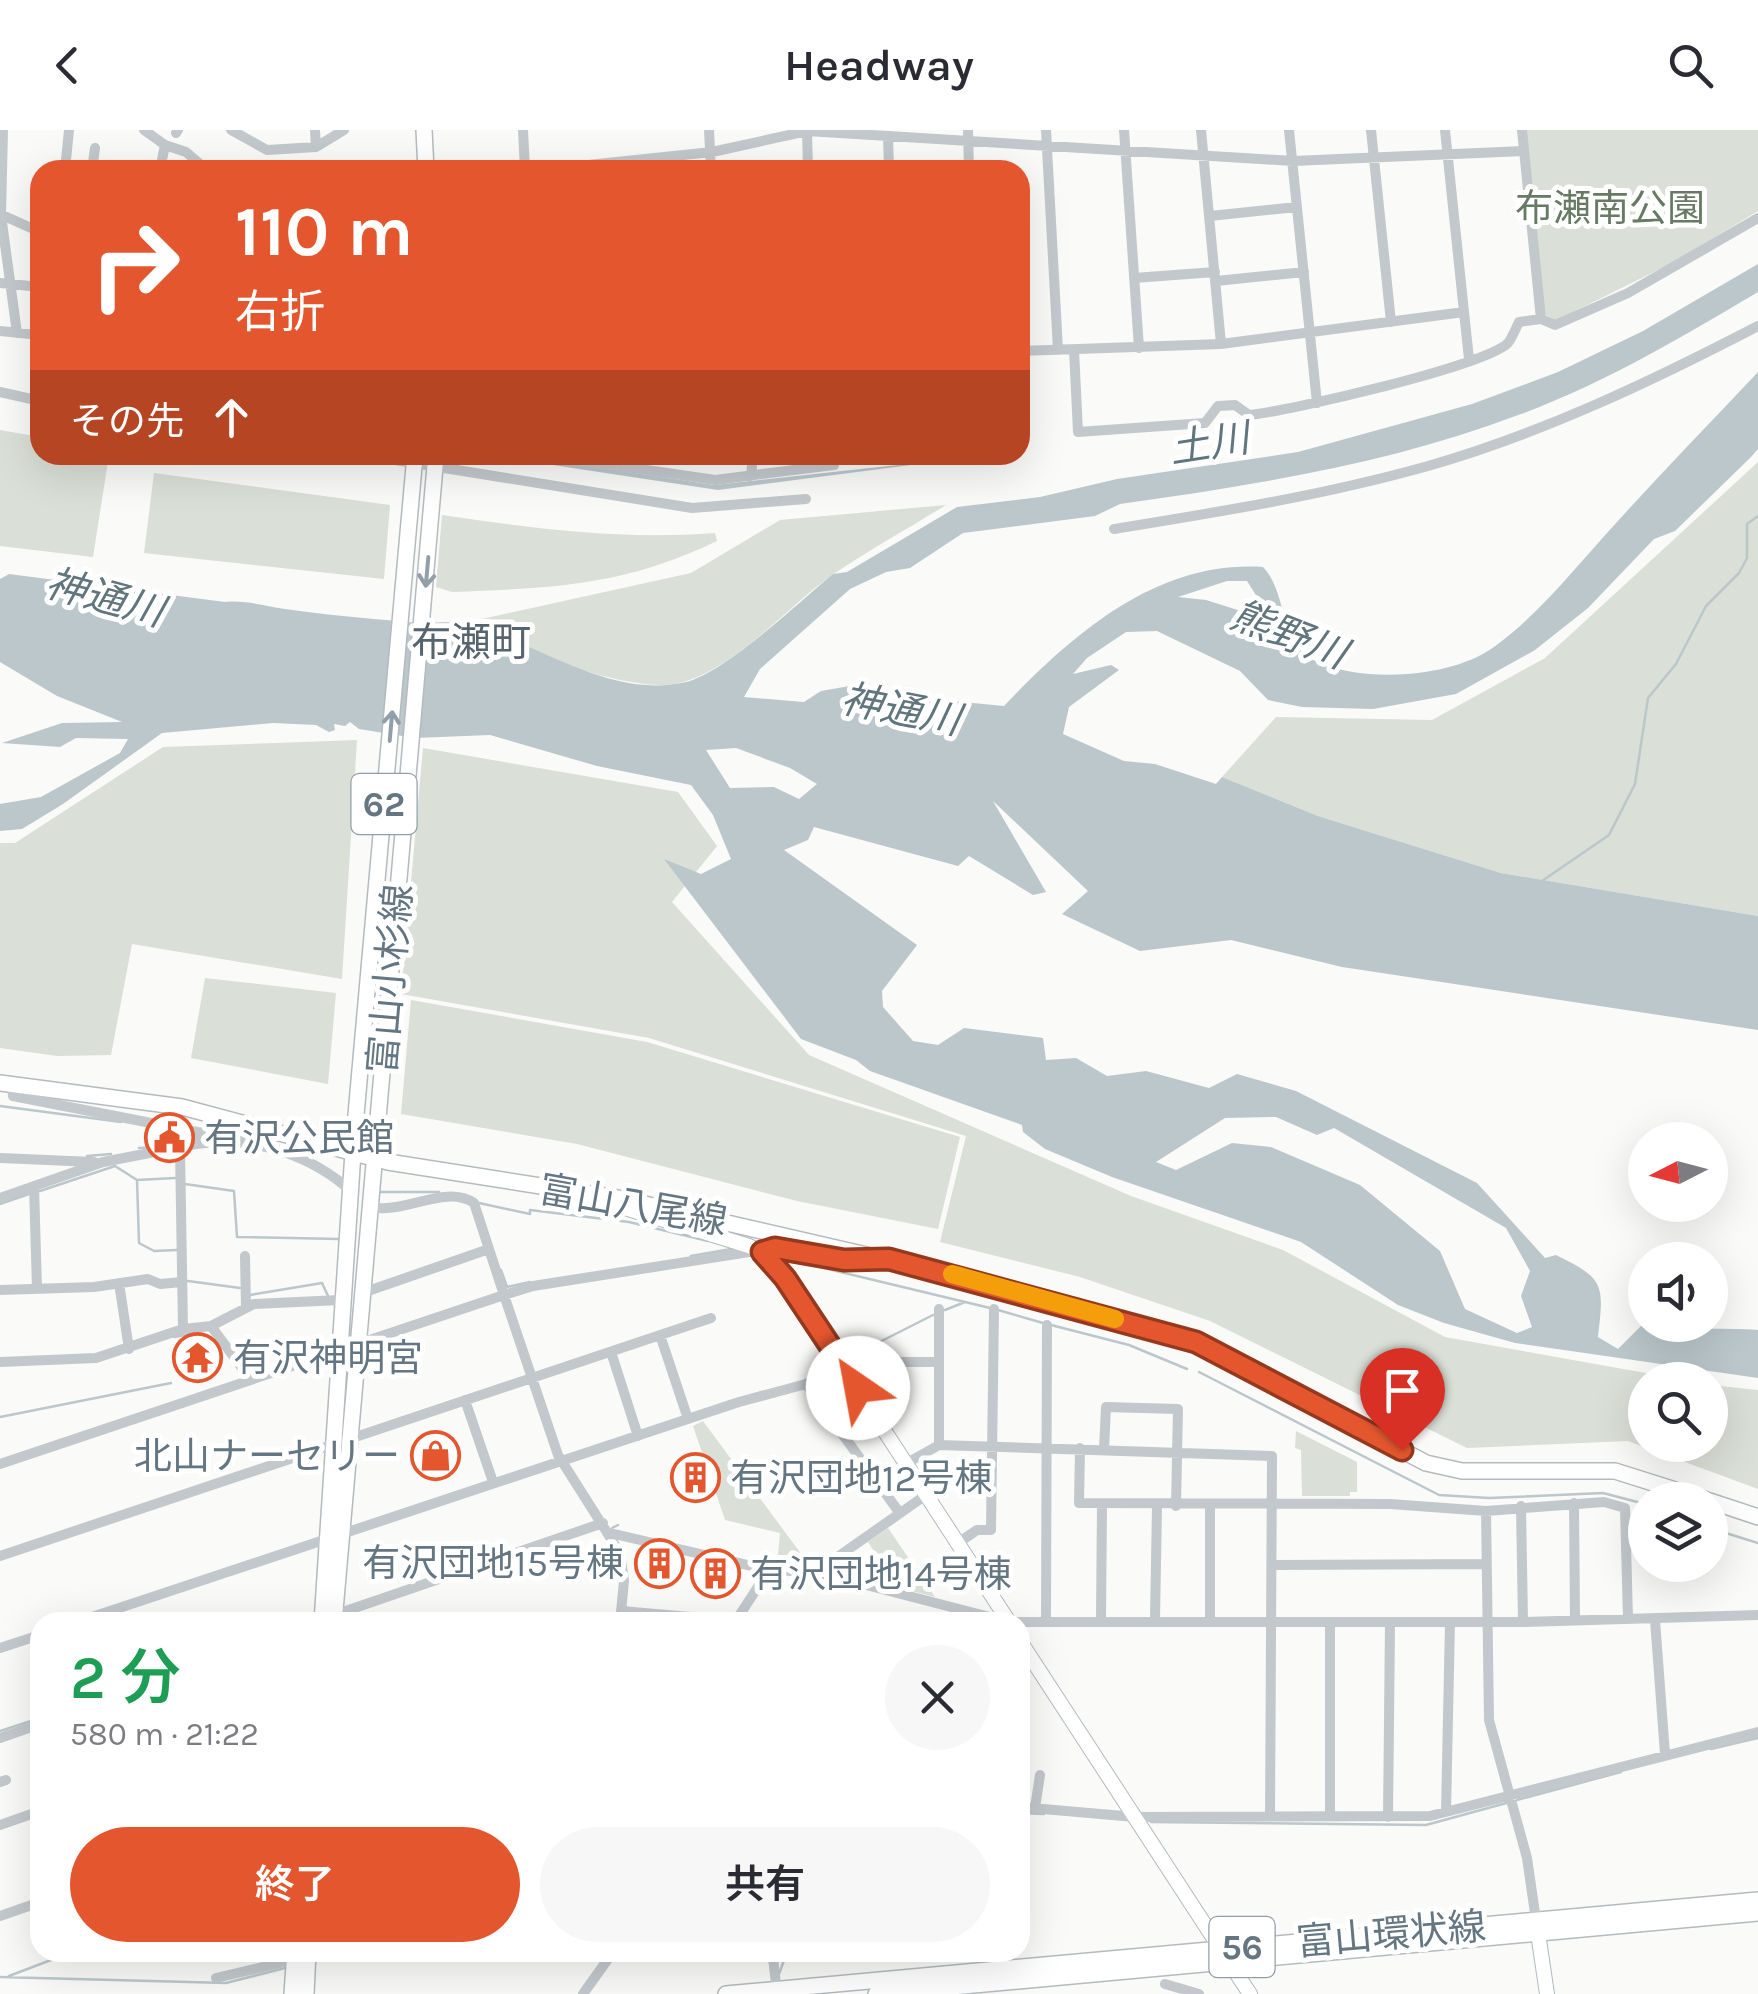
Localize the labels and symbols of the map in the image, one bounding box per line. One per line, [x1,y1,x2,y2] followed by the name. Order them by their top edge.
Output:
[1515,186,1705,231] park label: 布瀬南公園
[1166,413,1256,473] water label: 土川
[418,556,437,588] one-way arrow
[41,559,173,637] water label: 神通川
[1224,591,1357,679] water label: 熊野川
[411,619,531,666] district label: 布瀬町
[838,675,968,745] water label: 神通川
[381,710,400,742] one-way arrow
[352,774,416,834] road number: 62
[360,882,421,1076] street label: 富山小杉線
[143,1112,195,1164] public building icon: 有沢公民館
[204,1116,394,1161] place label: 有沢公民館
[1628,1122,1728,1222] north arrow
[535,1167,730,1244] street label: 富山八尾線
[172,1332,224,1384] temple icon: 有沢神明宮
[233,1336,423,1381] place label: 有沢神明宮
[806,1336,910,1440] position arrow
[1360,1348,1445,1451] pin
[409,1430,461,1482] shop icon: 北山ナーセリー
[134,1434,400,1479] place label: 北山ナーセリー
[669,1452,721,1504] building icon: 有沢団地12号棟
[730,1456,993,1501] place label: 有沢団地12号棟
[633,1537,685,1589] building icon: 有沢団地15号棟
[362,1541,624,1586] place label: 有沢団地15号棟
[689,1548,741,1600] building icon: 有沢団地14号棟
[750,1552,1012,1597] place label: 有沢団地14号棟
[1294,1904,1488,1965] street label: 富山環状線
[1210,1917,1274,1977] road number: 56

